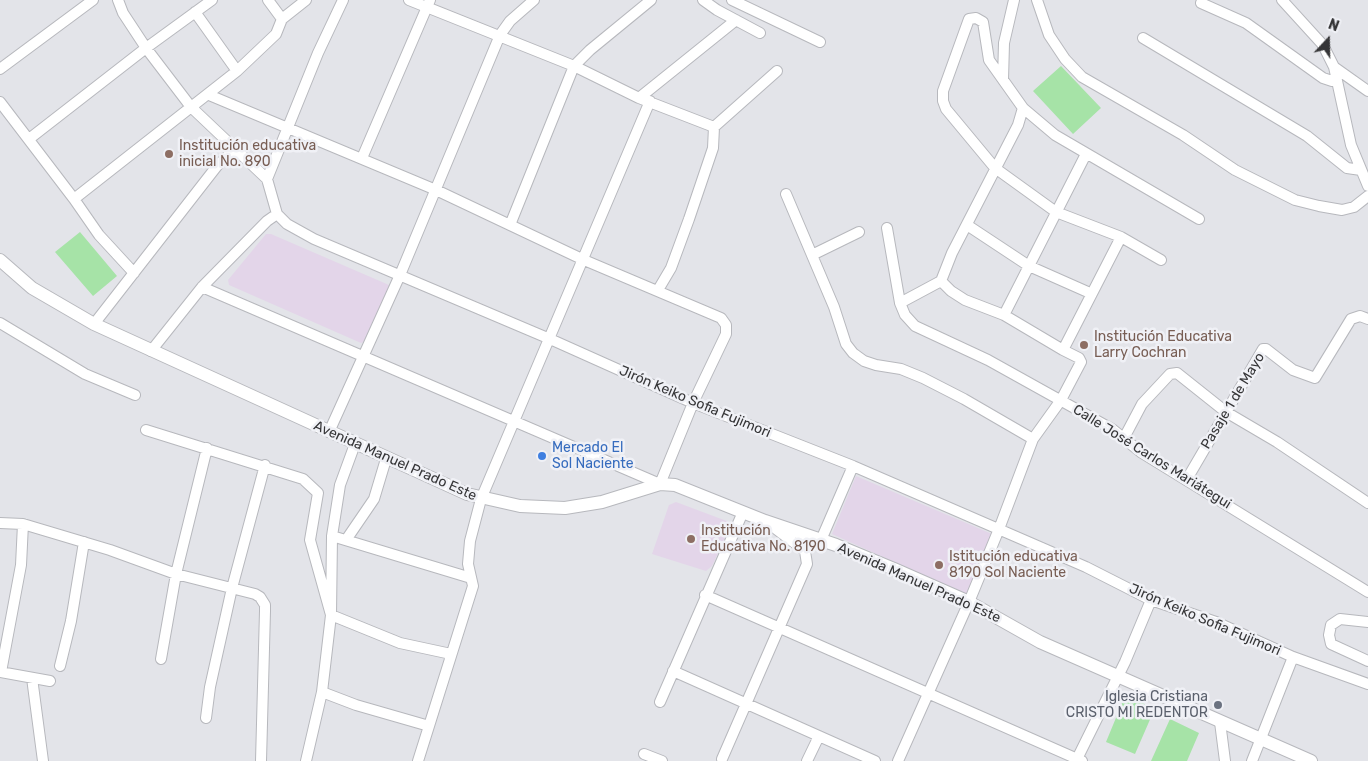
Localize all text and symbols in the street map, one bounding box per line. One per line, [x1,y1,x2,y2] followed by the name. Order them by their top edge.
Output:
[1303,15,1353,65] north arrow
[1326,16,1341,35] text: N
[179,138,316,170] place label: Institución educativa inicial No. 890
[163,148,175,160] marker: Institución educativa inicial No. 890
[1094,329,1232,362] place label: Institución Educativa Larry Cochran
[1078,339,1090,351] marker: Institución Educativa Larry Cochran
[1198,350,1268,452] street label: Pasaje 1 de Mayo
[617,362,773,442] street label: Jirón Keiko Sofia Fujimori
[1070,401,1234,513] street label: Calle José Carlos Mariátegui
[311,417,479,505] street label: Avenida Manuel Prado Este
[552,440,634,472] place label: Mercado El Sol Naciente
[536,450,548,462] marker: Mercado El Sol Naciente
[701,523,826,556] place label: Institución Educativa No. 8190
[685,533,697,545] marker: Institución Educativa No. 8190
[835,539,1003,627] street label: Avenida Manuel Prado Este
[949,549,1078,582] place label: Istitución educativa 8190 Sol Naciente
[933,559,945,571] marker: Istitución educativa 8190 Sol Naciente
[1127,580,1283,660] street label: Jirón Keiko Sofia Fujimori
[1066,689,1208,722] place label: Iglesia Cristiana CRISTO MI REDENTOR
[1212,699,1224,711] marker: Iglesia Cristiana CRISTO MI REDENTOR

